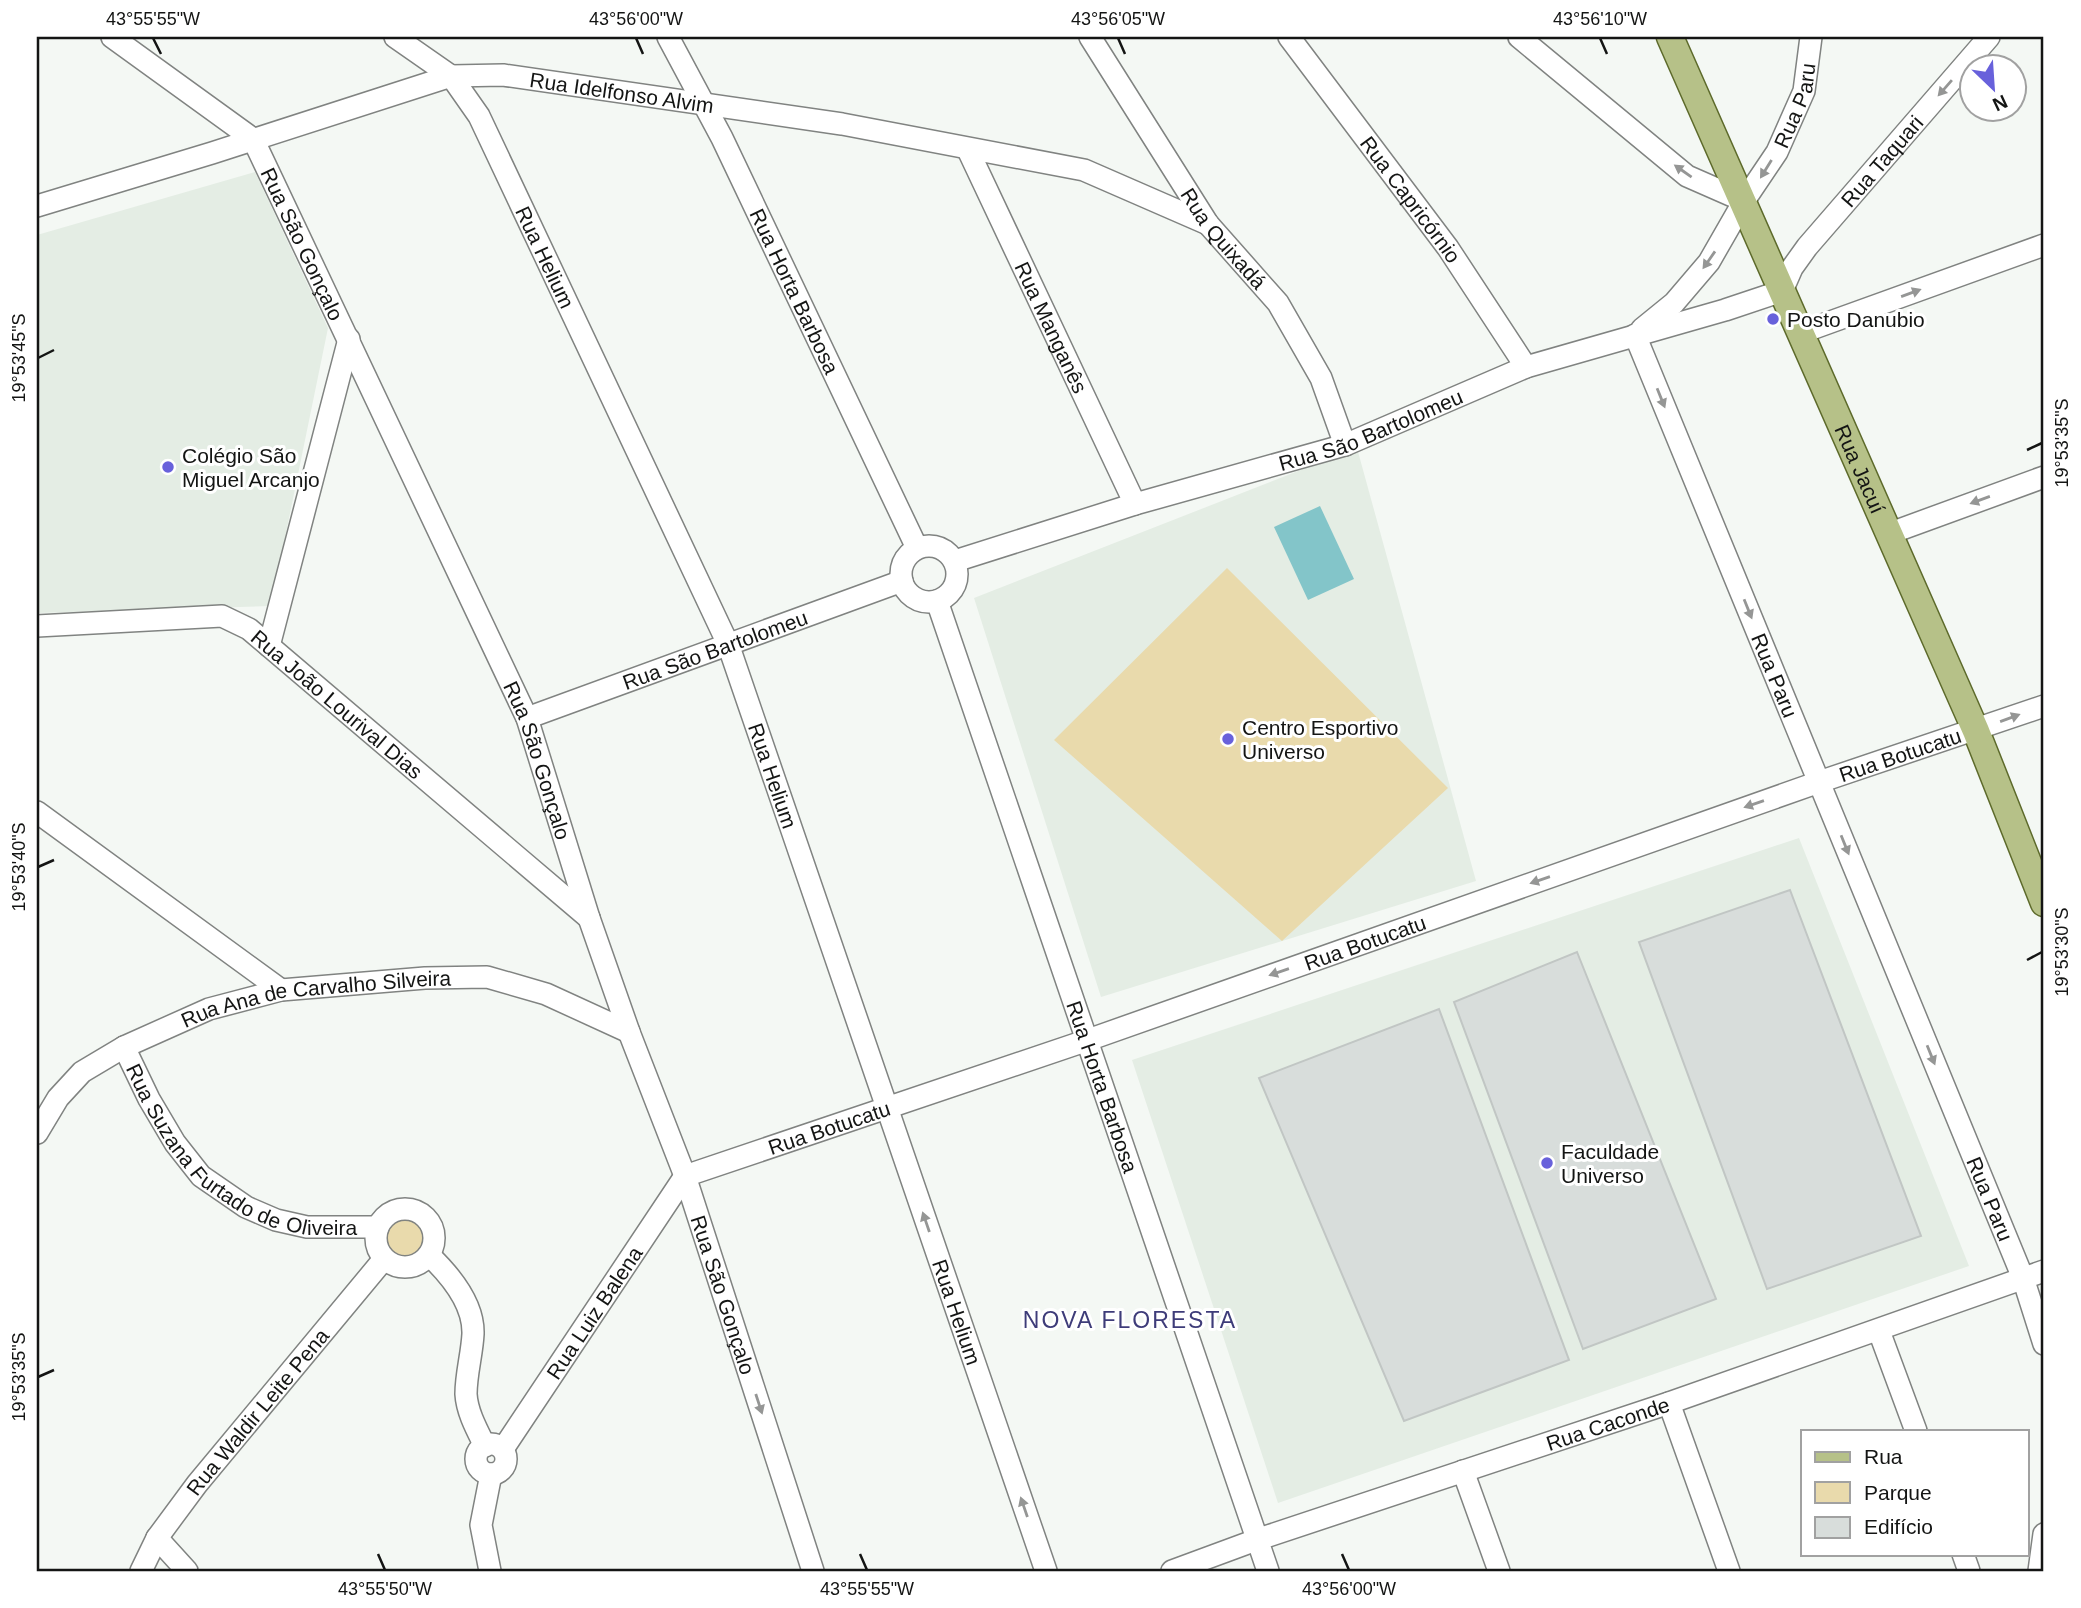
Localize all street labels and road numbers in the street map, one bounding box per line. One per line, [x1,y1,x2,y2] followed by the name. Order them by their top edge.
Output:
[1769,62,1819,151] street label: Rua Paru
[528,68,715,117] street label: Rua Idelfonso Alvim
[1836,111,1927,211] street label: Rua Taquari
[1356,132,1466,267] street label: Rua Capricórnio
[257,164,348,324] street label: Rua São Gonçalo
[1177,184,1271,293] street label: Rua Quixadá
[512,202,579,312] street label: Rua Helium
[746,205,844,377] street label: Rua Horta Barbosa
[1011,258,1092,397] street label: Rua Manganês
[1276,384,1466,475] street label: Rua São Bartolomeu
[1831,421,1890,517] street label: Rua Jacuí
[619,605,810,694] street label: Rua São Bartolomeu
[247,625,427,783] street label: Rua João Lourival Dias
[1747,630,1803,721] street label: Rua Paru
[500,677,575,842] street label: Rua São Gonçalo
[744,720,802,831] street label: Rua Helium
[1836,723,1964,786] street label: Rua Botucatu
[1301,910,1429,974] street label: Rua Botucatu
[177,966,452,1032] street label: Rua Ana de Carvalho Silveira
[1063,998,1143,1176] street label: Rua Horta Barbosa
[122,1060,357,1239] street label: Rua Suzana Furtado de Oliveira
[765,1096,893,1159] street label: Rua Botucatu
[1963,1153,2018,1244] street label: Rua Paru
[687,1212,760,1377] street label: Rua São Gonçalo
[542,1242,646,1383] street label: Rua Luiz Balena
[928,1256,986,1368] street label: Rua Helium
[181,1323,333,1499] street label: Rua Waldir Leite Pena
[1543,1392,1672,1455] street label: Rua Caconde

